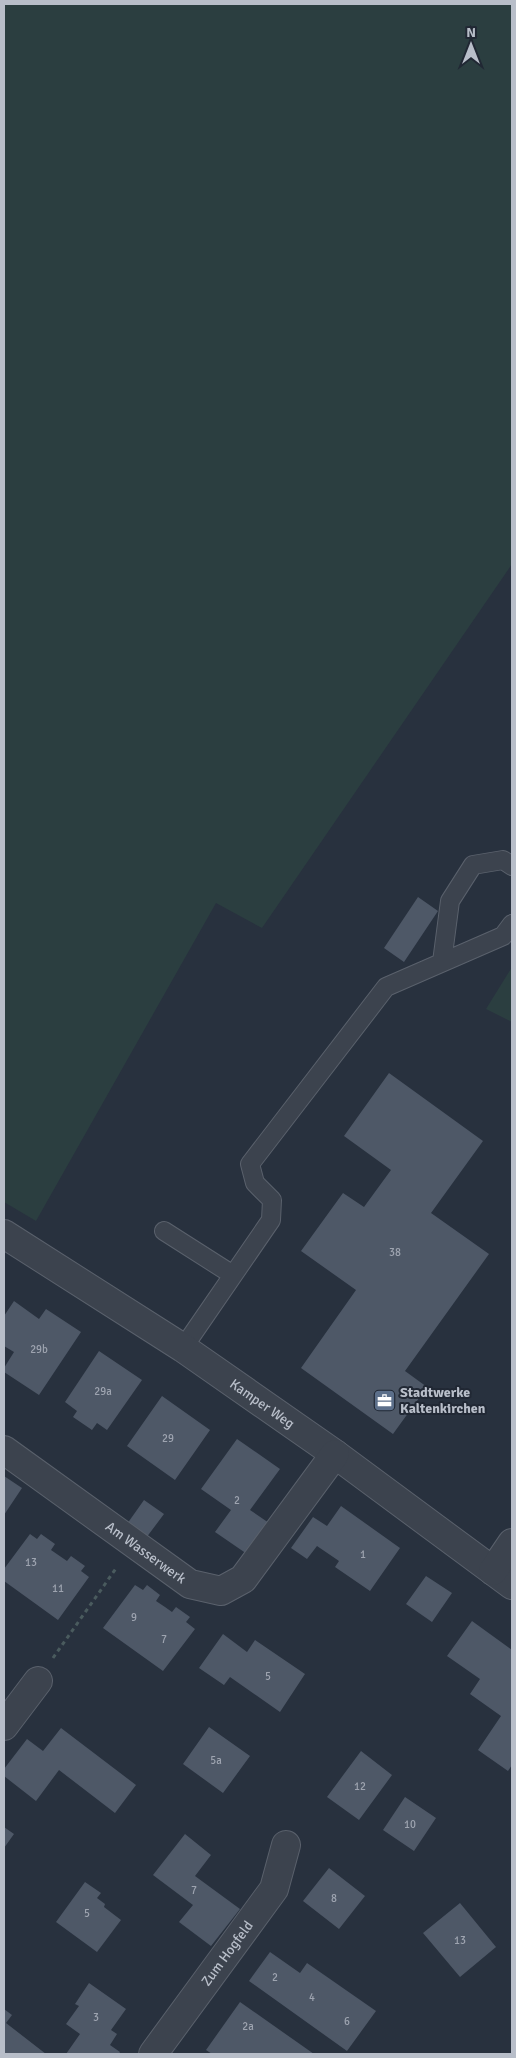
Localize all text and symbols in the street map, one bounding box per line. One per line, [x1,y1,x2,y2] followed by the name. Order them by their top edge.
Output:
[446,20,496,70] north arrow
[466,24,476,41] text: N
[389,1246,401,1259] house number: 38
[30,1343,48,1356] house number: 29b
[227,1375,298,1432] street label: Kamper Weg
[400,1384,486,1417] place label: Stadtwerke Kaltenkirchen
[94,1385,112,1398] house number: 29a
[372,1388,396,1412] office icon: Stadtwerke Kaltenkirchen
[162,1432,174,1445] house number: 29
[234,1494,240,1507] house number: 2
[102,1518,190,1587] street label: Am Wasserwerk
[360,1548,366,1561] house number: 1
[25,1556,37,1569] house number: 13
[52,1582,64,1595] house number: 11
[131,1611,137,1624] house number: 9
[161,1633,167,1646] house number: 7
[265,1670,271,1683] house number: 5
[210,1754,222,1767] house number: 5a
[354,1780,366,1793] house number: 12
[404,1818,416,1831] house number: 10
[191,1884,197,1897] house number: 7
[331,1892,337,1905] house number: 8
[84,1907,90,1920] house number: 5
[197,1917,256,1989] street label: Zum Hogfeld
[454,1934,466,1947] house number: 13
[272,1971,278,1984] house number: 2
[309,1991,315,2004] house number: 4
[93,2011,99,2024] house number: 3
[344,2015,350,2028] house number: 6
[242,2020,254,2033] house number: 2a

